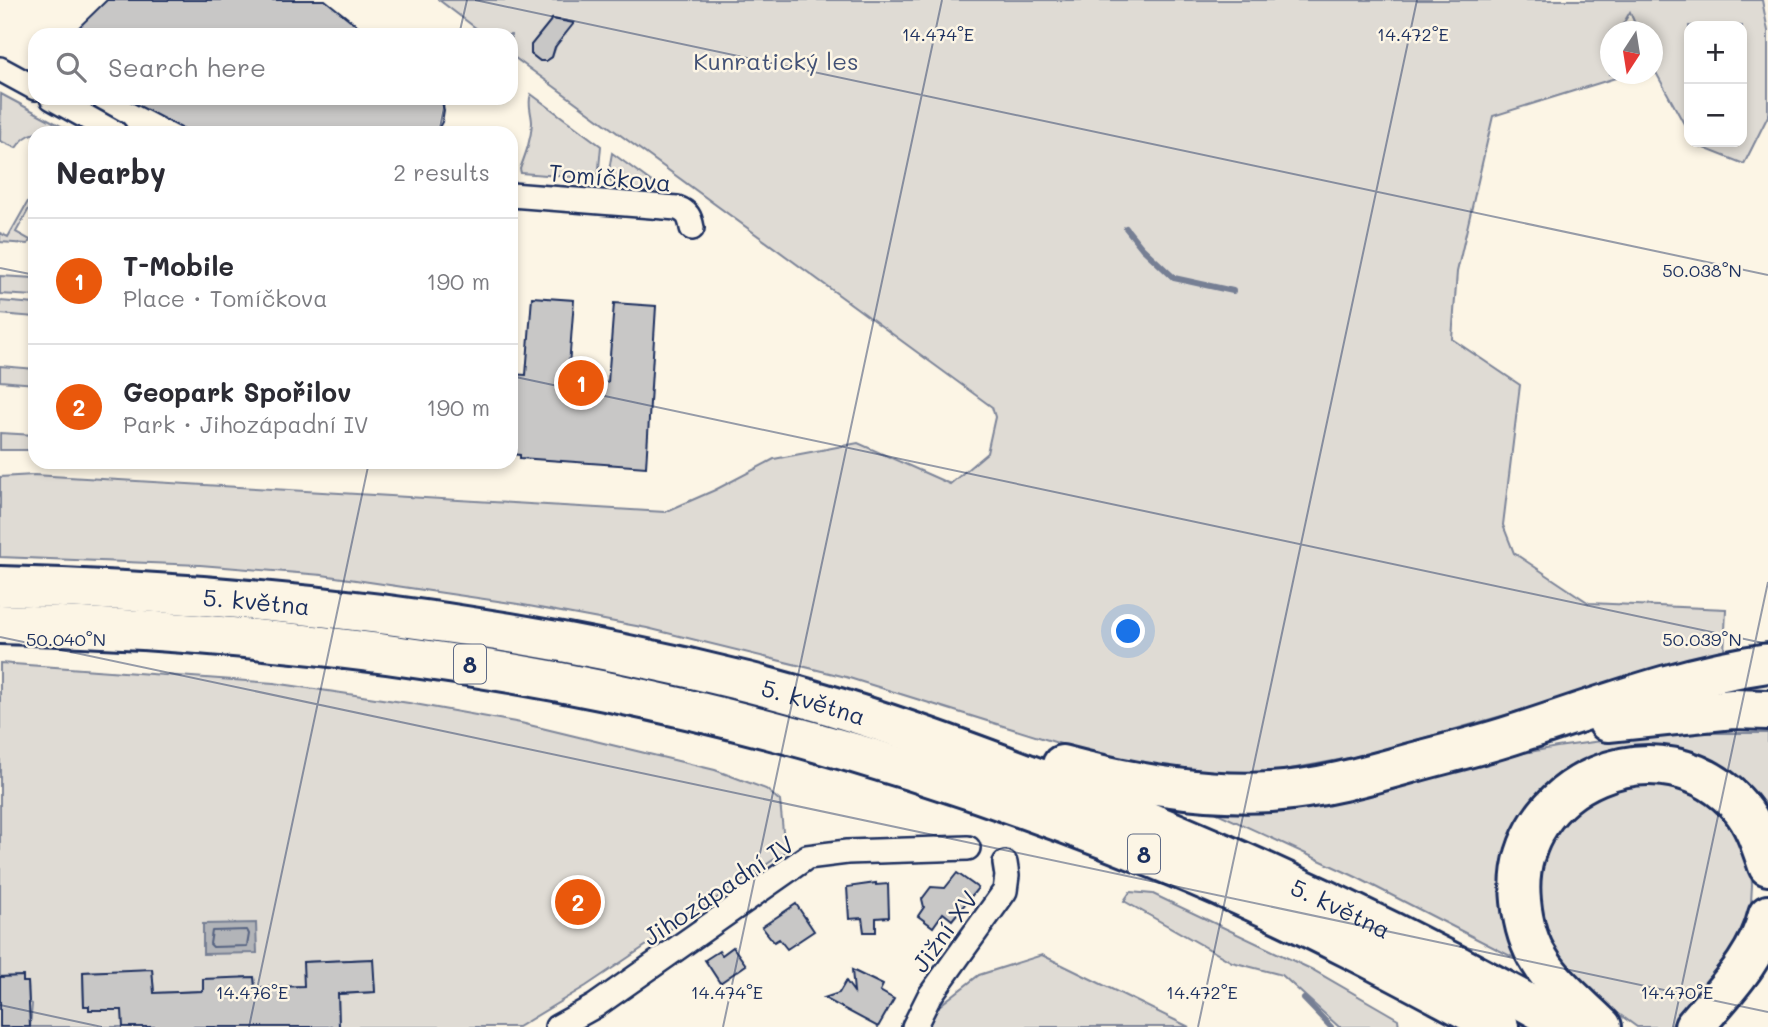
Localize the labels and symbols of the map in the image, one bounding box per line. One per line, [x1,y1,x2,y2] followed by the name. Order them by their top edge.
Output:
[1600,21,1663,84] north arrow
[902,22,974,46] text: 14.474°E
[1377,22,1449,46] text: 14.472°E
[693,45,859,76] park label: Kunratický les
[547,156,673,198] street label: Tomíčkova
[1662,258,1742,282] text: 50.038°N
[558,357,604,409] pin: 1
[202,581,311,621] street label: 5. května
[1111,614,1145,648] your location
[26,627,106,651] text: 50.040°N
[1662,627,1742,651] text: 50.039°N
[454,644,486,684] road number: 8
[758,671,870,731] street label: 5. května
[636,828,800,952] street label: Jihozápadní IV
[1128,834,1160,874] road number: 8
[1286,870,1396,945] street label: 5. května
[555,876,601,928] pin: 2
[904,884,984,978] street label: Jižní XV
[216,980,288,1004] text: 14.476°E
[691,980,763,1004] text: 14.474°E
[1166,980,1238,1004] text: 14.472°E
[1641,980,1713,1004] text: 14.470°E

